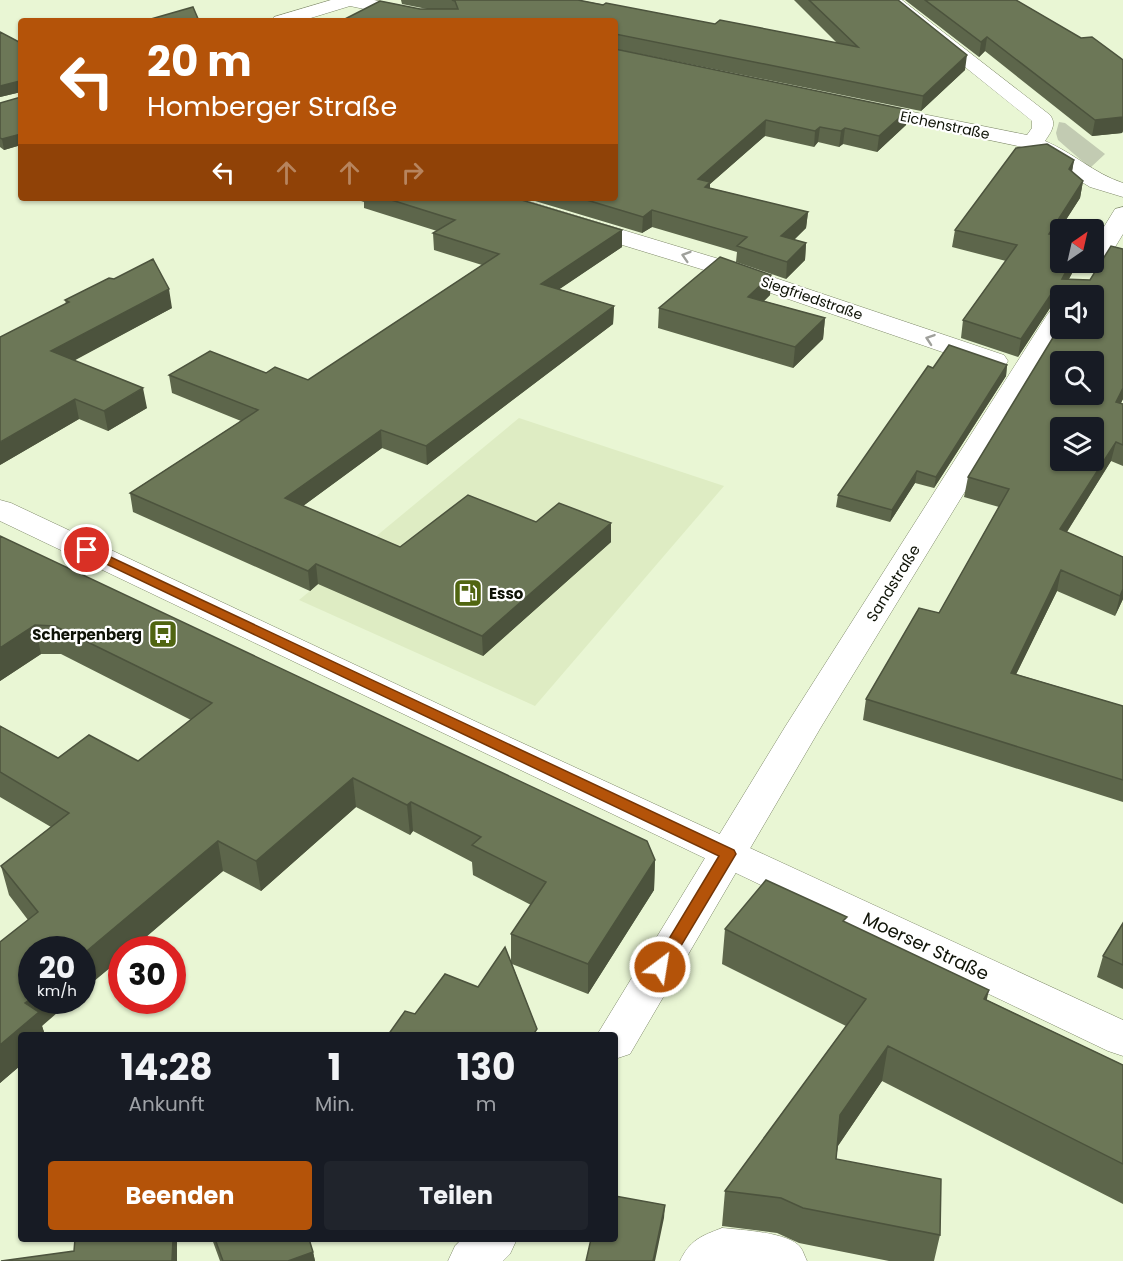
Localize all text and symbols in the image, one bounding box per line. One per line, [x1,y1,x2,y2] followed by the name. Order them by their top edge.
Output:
[147,32,252,91] text: 20 m
[48,42,126,120] icon: left
[147,88,397,125] text: Homberger Straße
[898,106,992,144] street label: Eichenstraße
[207,156,240,189] icon: left
[270,156,303,189] icon: ahead
[333,156,366,189] icon: ahead
[396,156,429,189] icon: right
[1050,219,1104,273] north arrow
[1050,219,1104,471] map controls
[681,251,692,263] one-way arrow
[758,271,866,325] street label: Siegfriedstraße
[1050,285,1104,339] button: sound
[925,334,936,346] one-way arrow
[1050,351,1104,405] button: search
[1050,417,1104,471] button: layers
[61,524,112,575] pin
[70,533,103,566] icon: arrive
[861,540,925,626] street label: Sandstraße
[452,577,484,609] fuel station icon: Esso
[489,583,524,604] place label: Esso
[147,618,179,650] bus stop icon: Scherpenberg
[32,624,142,645] place label: Scherpenberg
[859,906,993,986] street label: Moerser Straße
[628,935,692,999] position arrow
[108,936,186,1014] speed limit sign: 30
[39,946,75,989] text: 20
[37,980,77,1001] text: km/h
[121,1042,213,1093] text: 14:28
[328,1042,341,1093] text: 1
[457,1042,515,1093] text: 130
[128,1090,205,1118] text: Ankunft
[315,1090,354,1118] text: Min.
[476,1090,496,1118] text: m
[48,1161,312,1230] button: Beenden
[324,1161,588,1230] button: Teilen

